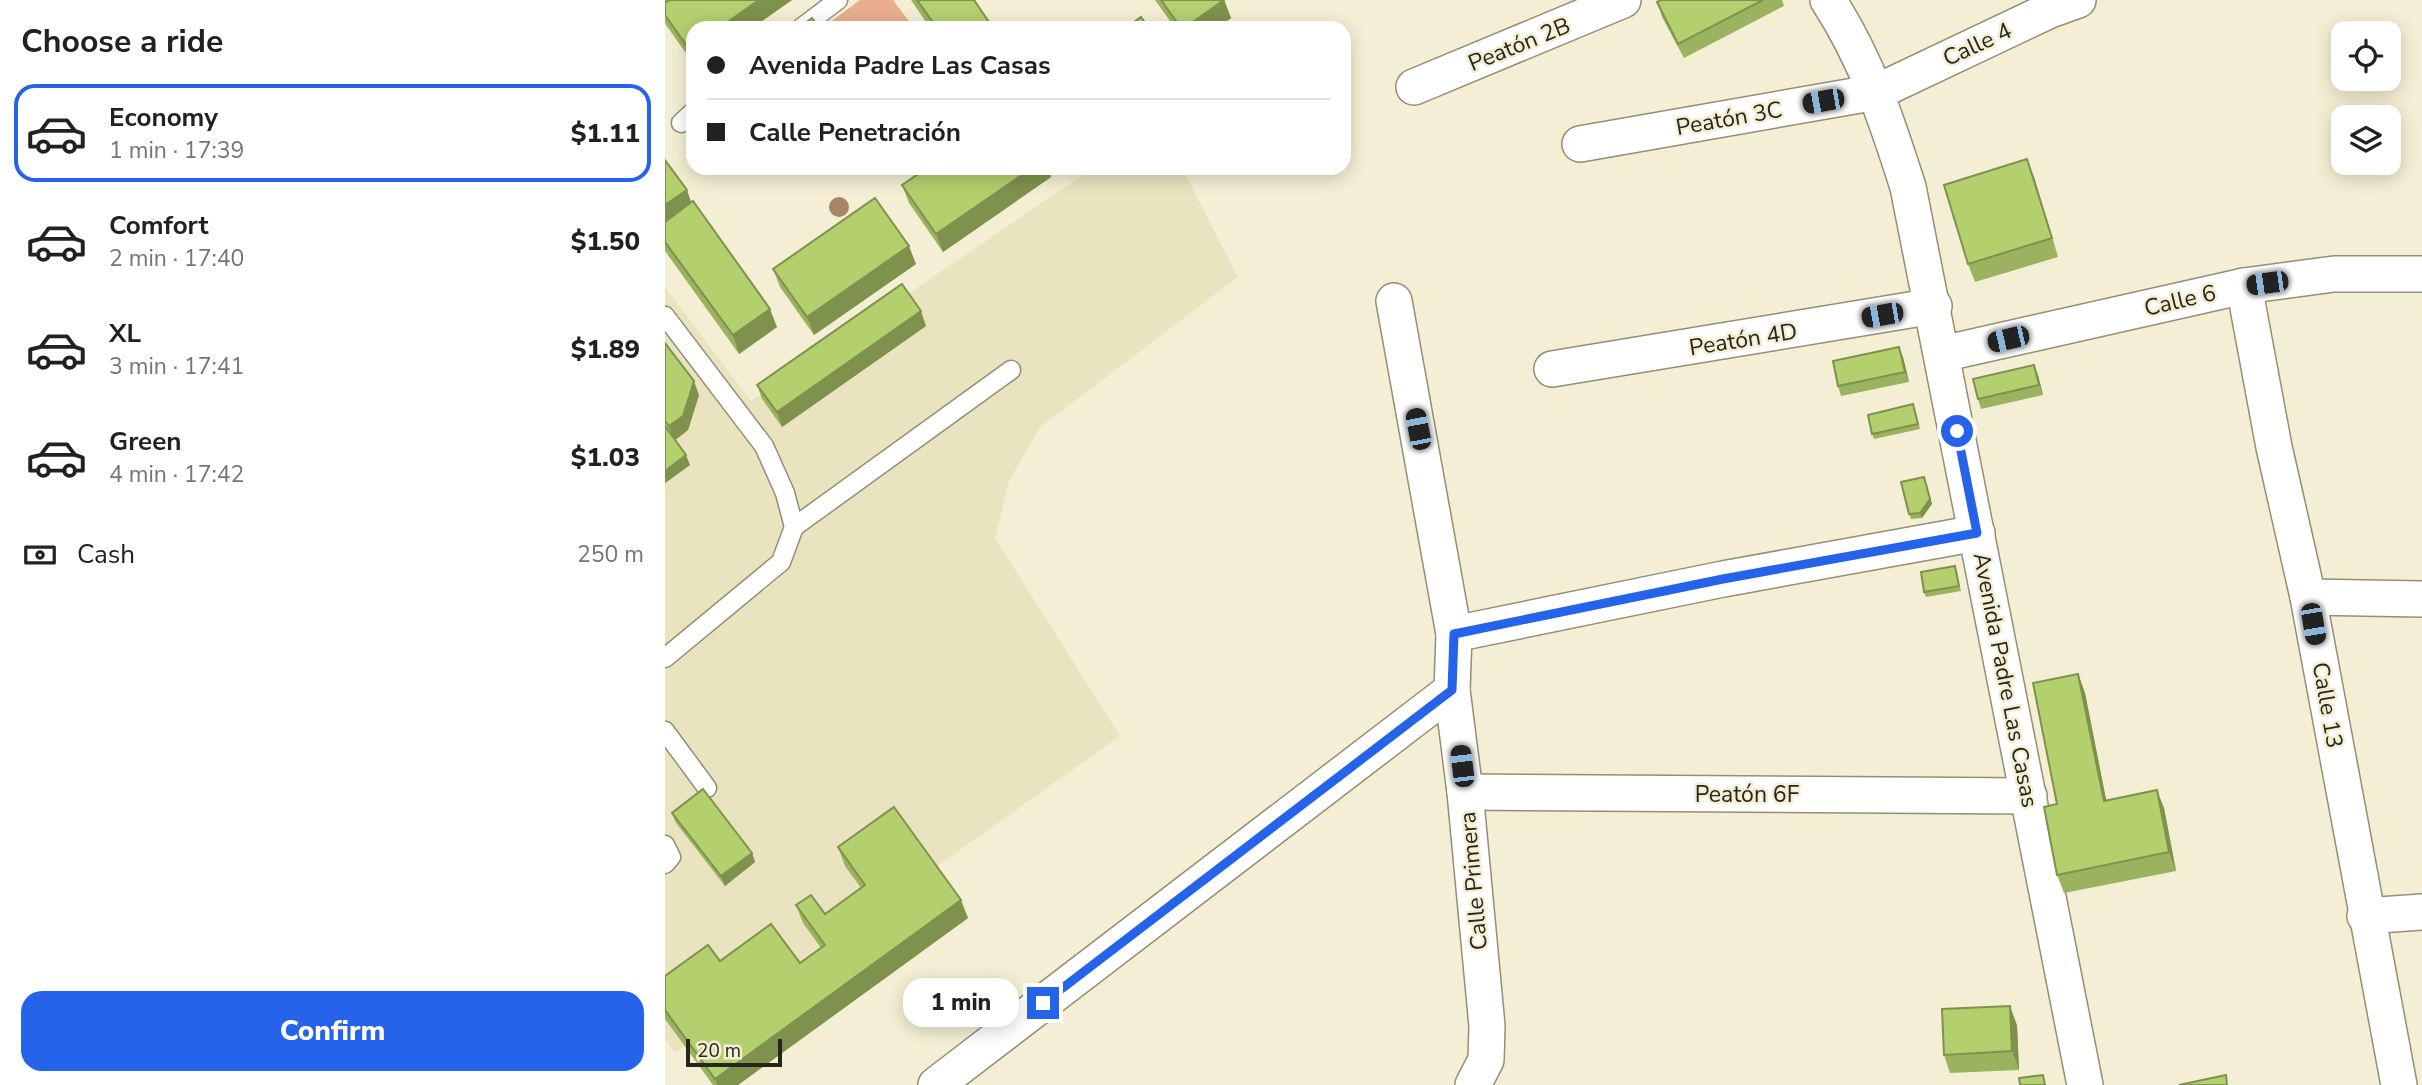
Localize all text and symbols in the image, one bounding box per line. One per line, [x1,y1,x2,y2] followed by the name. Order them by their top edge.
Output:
[1464,10,1575,79] street label: Peatón 2B
[1938,15,2017,74] street label: Calle 4
[21,20,223,63] text: Choose a ride
[2331,21,2401,175] map controls
[2331,21,2401,91] button: locate
[749,48,1051,83] text: Avenida Padre Las Casas
[1801,87,1846,115] car
[1673,94,1785,143] street label: Peatón 3C
[109,100,218,135] text: Economy
[25,102,88,165] icon: car
[2331,105,2401,175] button: layers
[749,115,961,150] text: Calle Penetración
[571,116,640,151] text: $1.11
[109,135,244,166] text: 1 min · 17:39
[109,208,209,243] text: Comfort
[25,210,88,273] icon: car
[571,224,640,259] text: $1.50
[109,243,244,274] text: 2 min · 17:40
[2245,270,2290,296] car
[2141,277,2219,324] street label: Calle 6
[1860,301,1905,329] car
[109,316,141,351] text: XL
[1687,316,1799,363] street label: Peatón 4D
[25,318,88,381] icon: car
[1986,324,2031,354] car
[571,332,640,367] text: $1.89
[109,351,244,382] text: 3 min · 17:41
[1404,406,1433,452] car
[1941,415,1973,447] route start
[109,424,182,459] text: Green
[25,426,88,489] icon: car
[571,440,640,475] text: $1.03
[109,459,244,490] text: 4 min · 17:42
[21,536,59,574] icon: cash
[77,537,135,572] text: Cash
[577,539,644,570] text: 250 m
[1966,550,2045,810] street label: Avenida Padre Las Casas
[2300,601,2327,647] car
[2305,660,2350,750] street label: Calle 13
[1450,744,1475,788] car
[1695,779,1800,810] street label: Peatón 6F
[1452,810,1495,952] street label: Calle Primera
[903,978,1019,1028] callout: 1 min
[931,987,991,1018] text: 1 min
[1027,987,1059,1019] route end
[21,991,644,1071] button: Confirm
[686,1036,782,1068] scale bar
[697,1038,741,1064] text: 20 m

